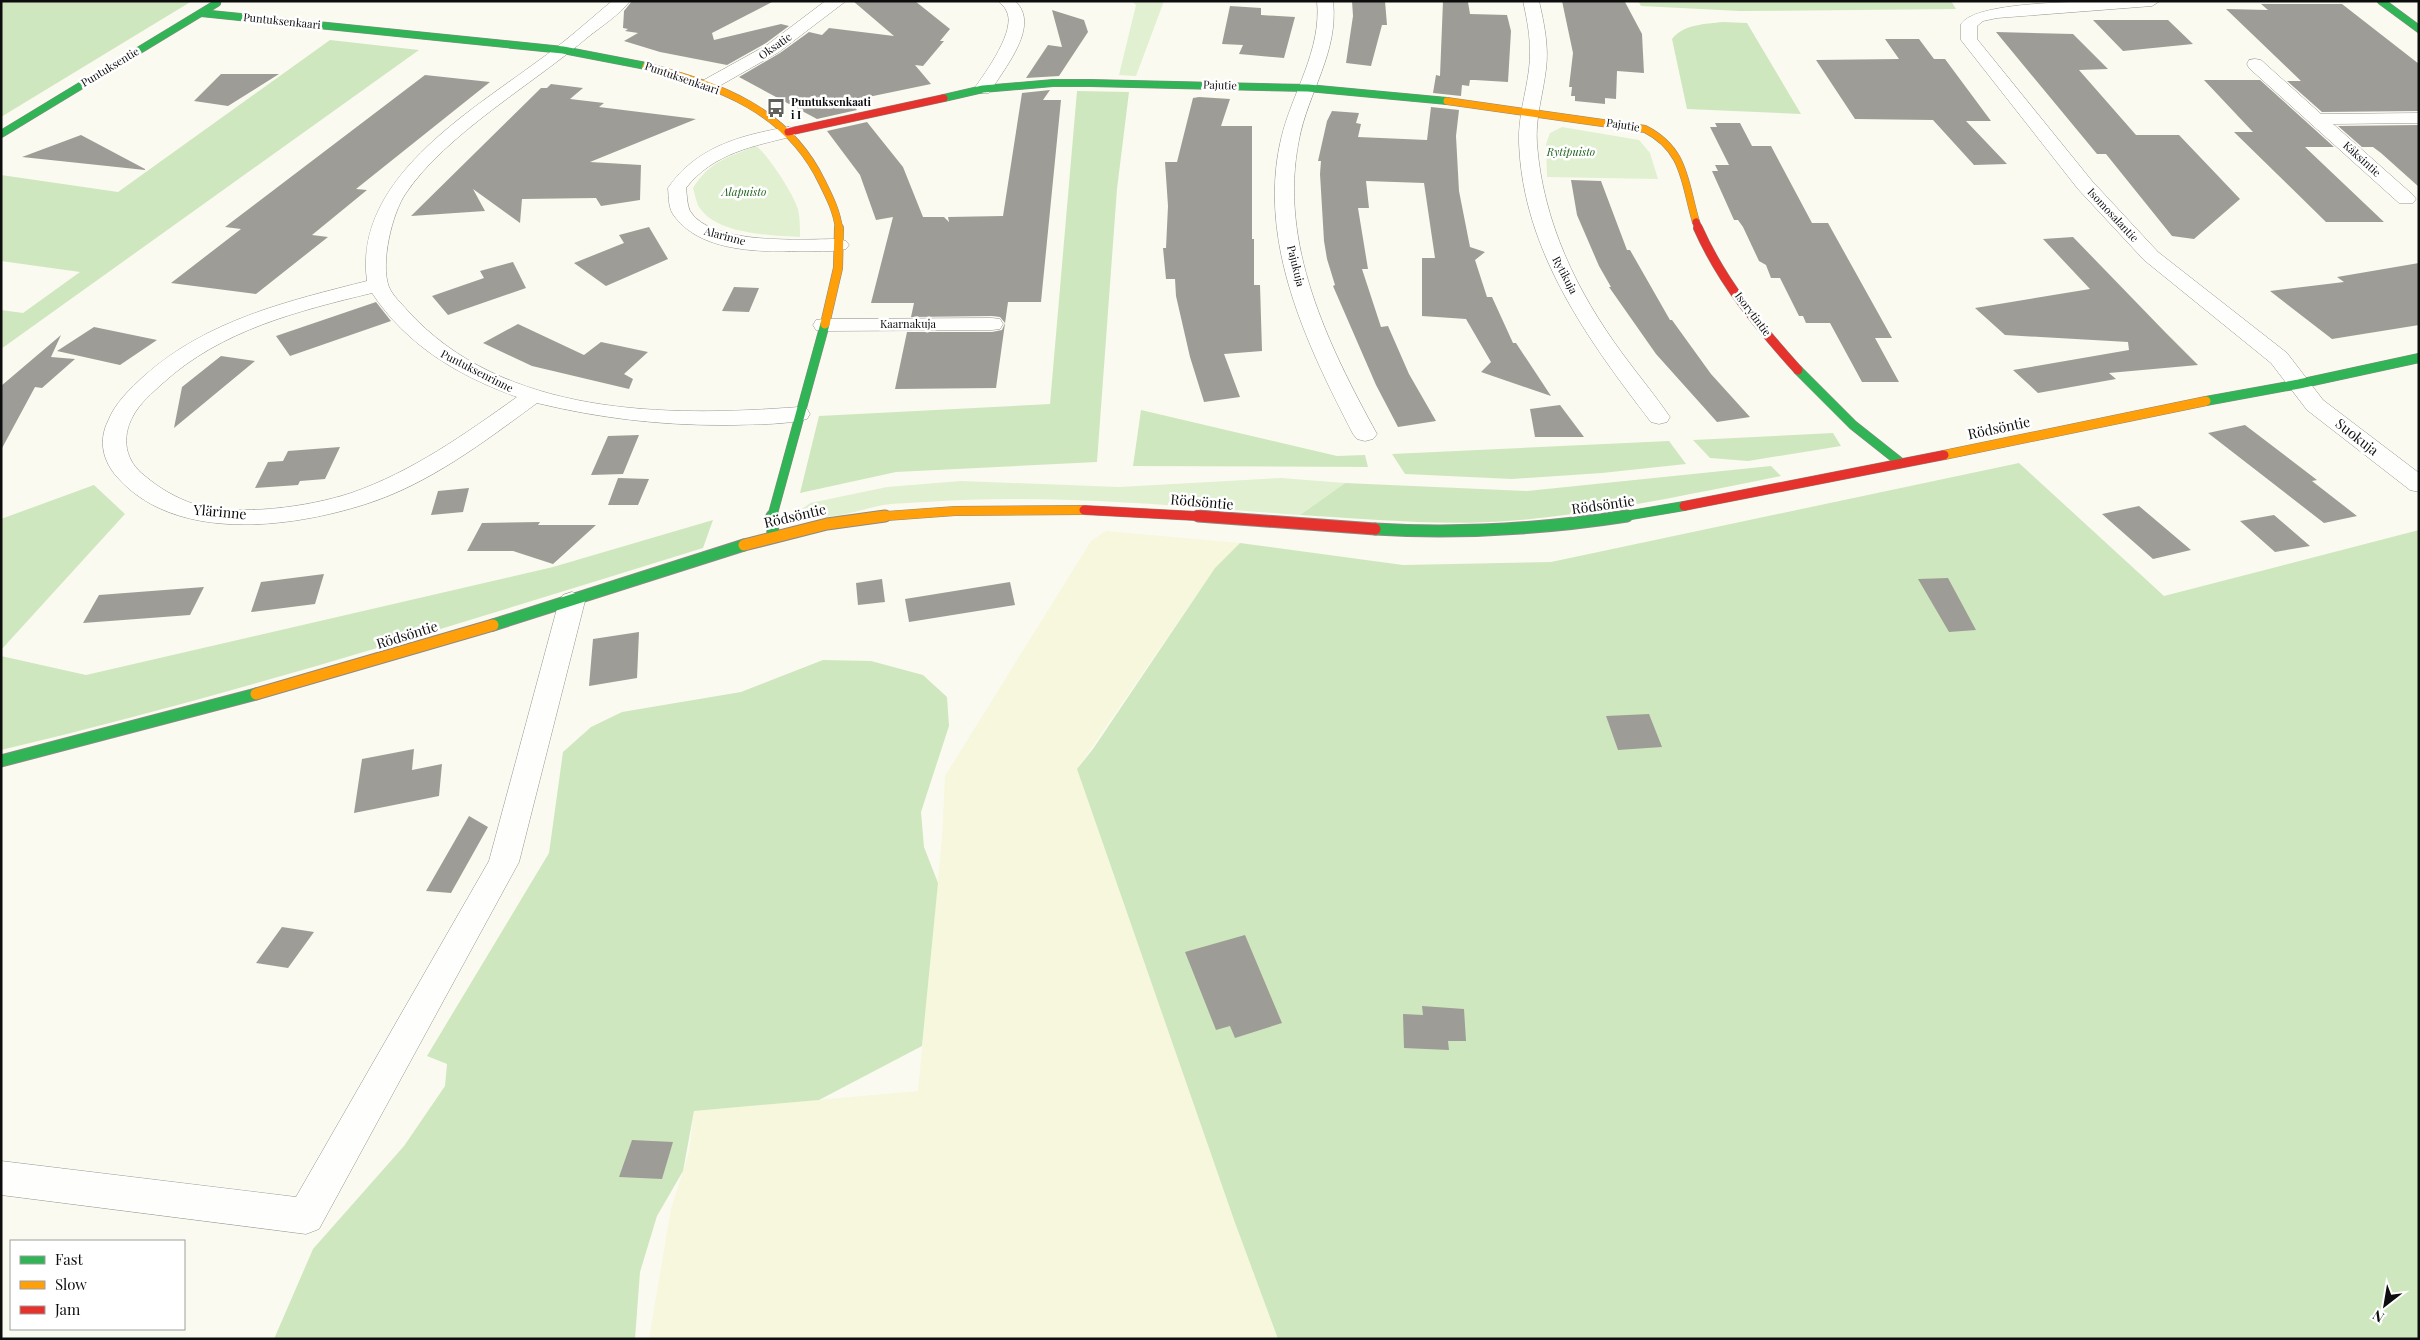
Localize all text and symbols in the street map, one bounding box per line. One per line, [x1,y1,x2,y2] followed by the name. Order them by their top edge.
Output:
[243,9,322,32] street label: Puntuksenkaari
[755,29,795,62] street label: Oksatie
[78,43,142,90] street label: Puntuksentie
[643,58,721,97] street label: Puntuksenkaari
[1203,76,1238,93] street label: Pajutie
[791,94,871,122] place label: Puntuksenkaati i I
[765,97,787,119] bus stop icon: Puntuksenkaati i I
[1605,114,1641,135] street label: Pajutie
[2340,138,2385,180] street label: Kåksintie
[1546,144,1595,159] park label: Rytipuisto
[721,184,766,199] park label: Alapuisto
[2084,184,2143,245] street label: Isomosalantie
[702,223,748,248] street label: Alarinne
[1284,244,1309,289] street label: Pajukuja
[1549,253,1582,297] street label: Rytikuja
[1732,289,1775,339] street label: Isorytintie
[880,316,936,331] street label: Kaarnakuja
[438,346,516,395] street label: Puntuksenrinne
[1966,412,2032,443] street label: Rödsöntie
[2332,414,2383,459] street label: Suokuja
[1170,489,1234,514] street label: Rödsöntie
[1570,491,1636,518] street label: Rödsöntie
[762,499,828,532] street label: Rödsöntie
[192,500,247,523] street label: Ylärinne
[374,616,440,653] street label: Rödsöntie
[10,1240,185,1330] legend
[55,1249,84,1269] text: Fast
[55,1274,87,1294] text: Slow
[2360,1280,2410,1330] north arrow
[54,1299,81,1319] text: Jam
[2369,1306,2387,1327] text: N

